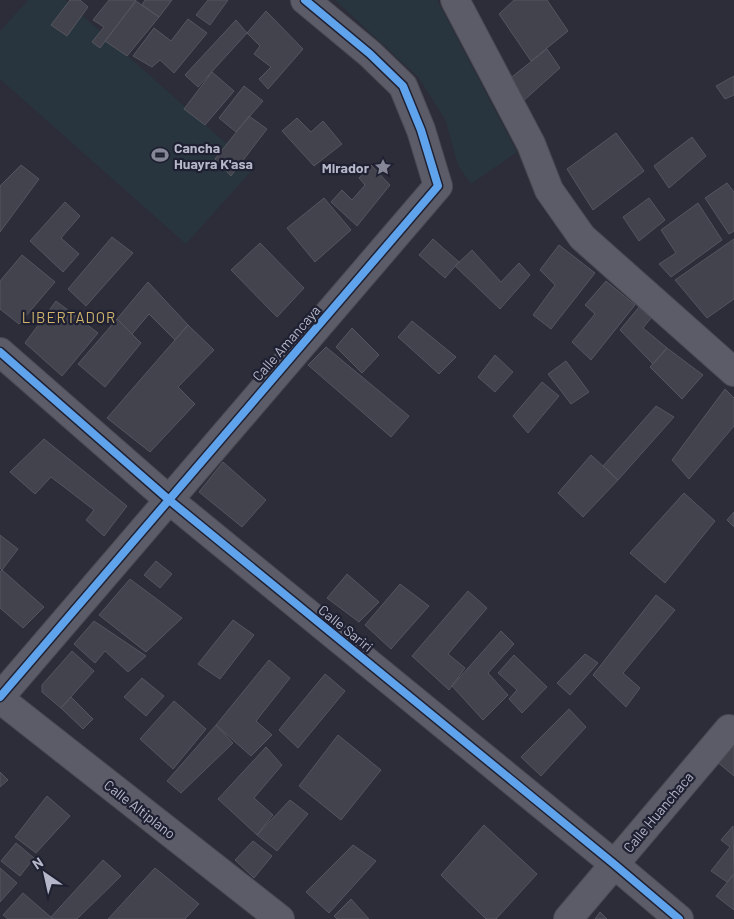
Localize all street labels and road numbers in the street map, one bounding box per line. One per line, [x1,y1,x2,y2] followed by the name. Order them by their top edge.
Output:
[249,302,323,384] street label: Calle Amancaya
[315,601,377,655] street label: Calle Sariri
[619,768,697,856] street label: Calle Huanchaca
[101,776,179,842] street label: Calle Altiplano

